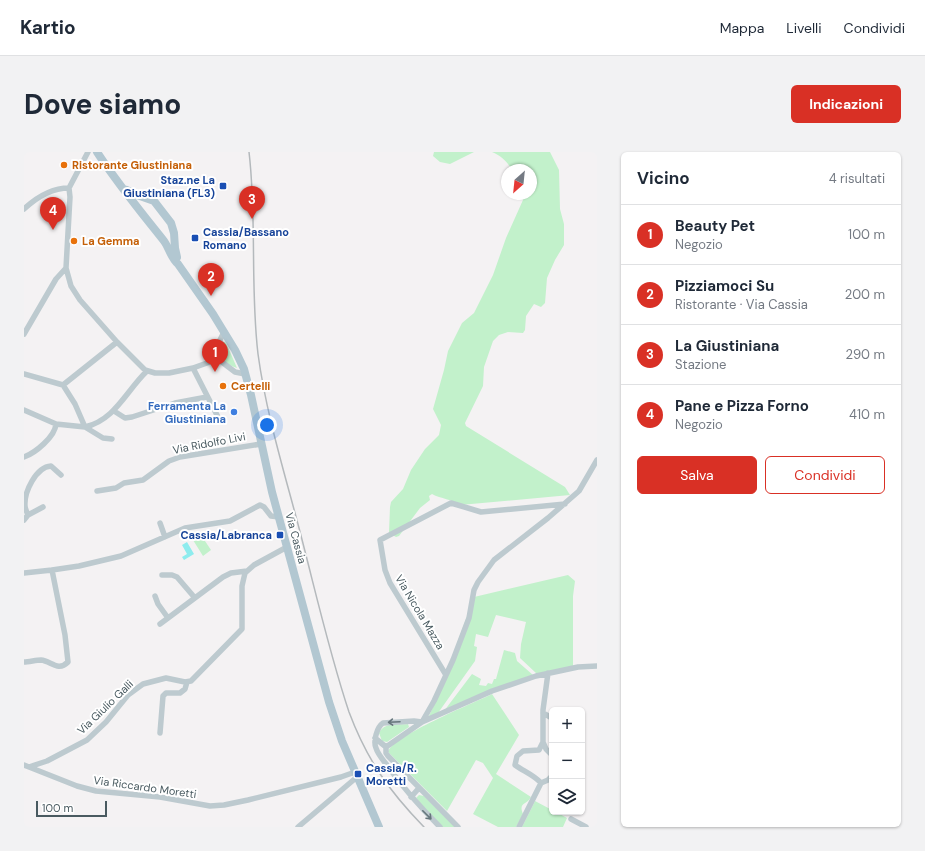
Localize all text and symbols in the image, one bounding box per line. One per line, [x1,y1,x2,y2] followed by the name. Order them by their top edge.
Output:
[20,15,76,40] text: Kartio
[720,19,764,37] text: Mappa
[786,19,822,37] text: Livelli
[844,19,905,37] text: Condividi
[791,85,901,123] button: Indicazioni
[24,86,181,123] text: Dove siamo
[72,158,192,172] place label: Ristorante Giustiniana
[59,160,69,170] marker: Ristorante Giustiniana
[501,164,537,200] north arrow
[637,167,690,189] text: Vicino
[829,170,885,187] text: 4 risultati
[123,173,215,200] place label: Staz.ne La Giustiniana (FL3)
[218,181,228,191] marker: Staz.ne La Giustiniana (FL3)
[239,186,265,219] pin: 3
[40,197,66,230] pin: 4
[675,216,755,236] text: Beauty Pet
[203,225,289,252] place label: Cassia/Bassano Romano
[648,226,652,243] text: 1
[848,226,885,243] text: 100 m
[190,233,200,243] marker: Cassia/Bassano Romano
[82,234,140,248] place label: La Gemma
[69,236,79,246] marker: La Gemma
[675,236,723,253] text: Negozio
[198,263,224,296] pin: 2
[675,276,774,296] text: Pizziamoci Su
[646,286,654,303] text: 2
[845,286,885,303] text: 200 m
[675,296,808,313] text: Ristorante · Via Cassia
[675,336,779,356] text: La Giustiniana
[202,339,228,372] pin: 1
[646,346,654,363] text: 3
[846,346,885,363] text: 290 m
[675,356,726,373] text: Stazione
[231,379,270,393] place label: Certelli
[218,381,228,391] marker: Certelli
[675,396,809,416] text: Pane e Pizza Forno
[148,399,226,426] place label: Ferramenta La Giustiniana
[646,406,654,423] text: 4
[849,406,885,423] text: 410 m
[229,407,239,417] marker: Ferramenta La Giustiniana
[257,415,277,435] your location
[675,416,723,433] text: Negozio
[171,429,247,457] street label: Via Ridolfo Livi
[637,456,757,494] button: Salva
[765,456,885,494] button: Condividi
[282,511,310,565] street label: Via Cassia
[180,528,272,542] place label: Cassia/Labranca
[275,530,285,540] marker: Cassia/Labranca
[392,572,448,652] street label: Via Nicola Mazza
[74,677,136,737] street label: Via Giulio Galli
[549,707,585,815] map controls
[549,707,585,743] button: +
[388,719,401,726] one-way arrow
[549,743,585,779] button: −
[366,761,417,788] place label: Cassia/R. Moretti
[353,769,363,779] marker: Cassia/R. Moretti
[93,773,197,801] street label: Via Riccardo Moretti
[549,779,585,815] button: layers
[36,799,107,818] scale bar
[42,801,73,815] text: 100 m
[422,810,432,820] one-way arrow

